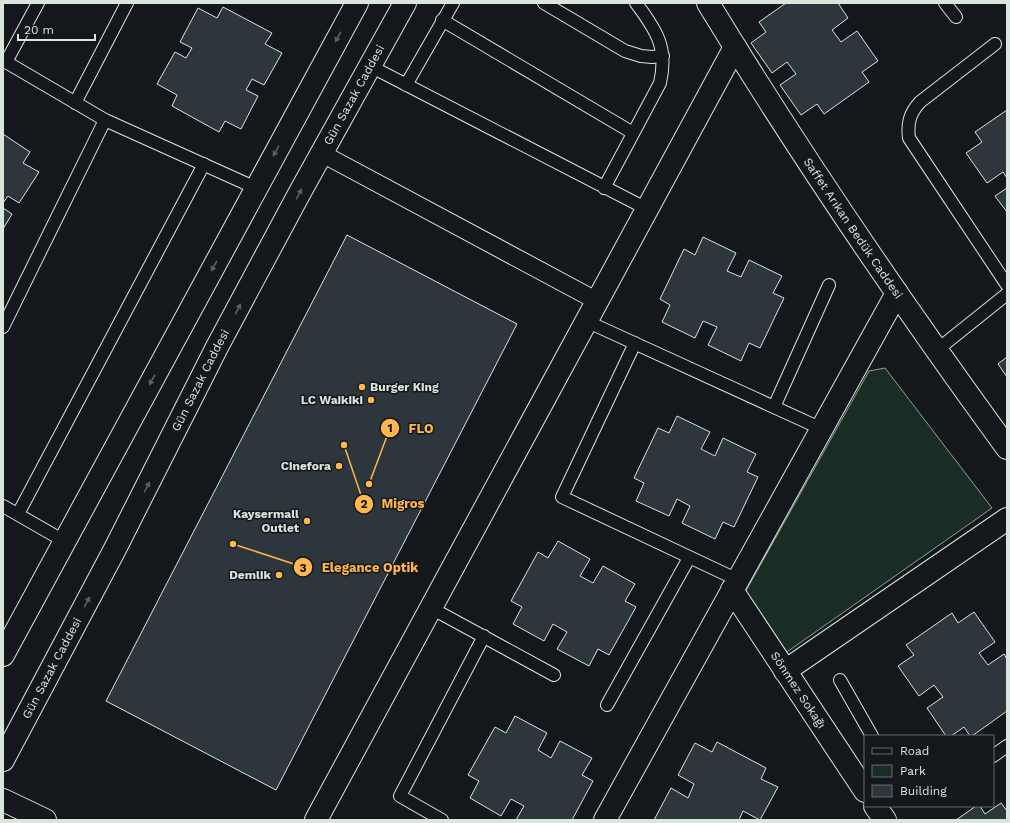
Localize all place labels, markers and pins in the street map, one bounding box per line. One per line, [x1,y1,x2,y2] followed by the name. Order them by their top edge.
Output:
[370,380,439,394] place label: Burger King
[357,382,367,392] marker: Burger King
[301,393,363,407] place label: LC Waikiki
[366,395,376,405] marker: LC Waikiki
[380,416,442,441] callout: FLO
[281,459,331,473] place label: Cinefora
[334,461,344,471] marker: Cinefora
[354,491,433,516] callout: Migros
[233,507,300,535] place label: Kaysermall Outlet
[302,516,312,526] marker: Kaysermall Outlet
[293,555,426,580] callout: Elegance Optik
[229,568,272,582] place label: Demlik
[274,570,284,580] marker: Demlik

